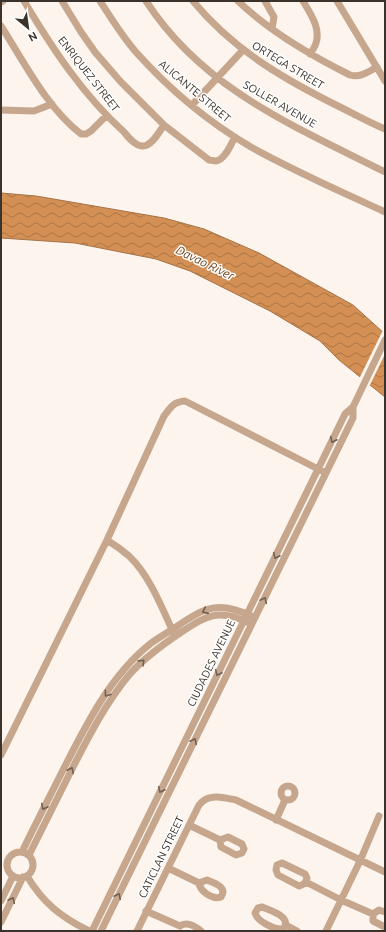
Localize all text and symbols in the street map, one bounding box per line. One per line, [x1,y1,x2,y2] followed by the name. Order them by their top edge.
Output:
[8,8,48,48] north arrow
[26,30,39,44] text: N
[56,34,122,114] street label: ENRIQUEZ STREET
[250,39,326,91] street label: ORTEGA STREET
[157,58,233,124] street label: ALICANTE STREET
[241,78,319,130] street label: SOLLER AVENUE
[174,243,237,282] water label: Davao River
[330,435,338,443] one-way arrow
[273,552,281,560] one-way arrow
[259,596,267,604] one-way arrow
[201,607,208,615] one-way arrow
[185,618,237,708] street label: CIUDADES AVENUE
[137,659,145,667] one-way arrow
[216,669,223,676] one-way arrow
[105,689,112,696] one-way arrow
[189,738,197,746] one-way arrow
[66,767,74,774] one-way arrow
[158,786,166,793] one-way arrow
[41,803,49,811] one-way arrow
[136,814,186,900] street label: CATICLAN STREET
[114,893,121,900] one-way arrow
[7,897,15,904] one-way arrow

